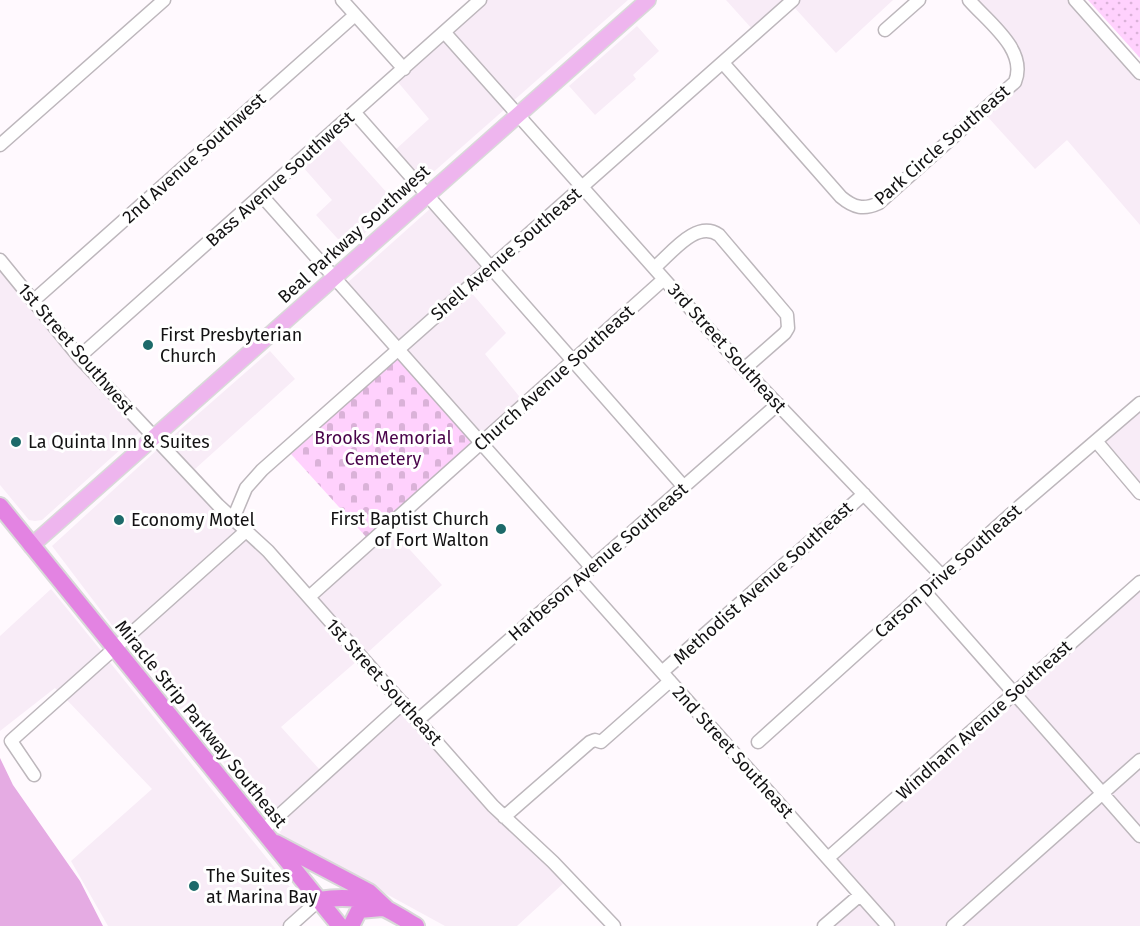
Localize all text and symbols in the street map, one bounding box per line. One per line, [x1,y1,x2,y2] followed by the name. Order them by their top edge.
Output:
[870,80,1015,210] street label: Park Circle Southeast
[118,88,270,228] street label: 2nd Avenue Southwest
[201,106,359,251] street label: Bass Avenue Southwest
[273,160,435,308] street label: Beal Parkway Southwest
[426,182,586,325] street label: Shell Avenue Southeast
[13,279,139,419] street label: 1st Street Southwest
[663,279,791,418] street label: 3rd Street Southeast
[469,300,639,456] street label: Church Avenue Southeast
[160,324,302,367] place label: First Presbyterian Church
[141,338,155,352] marker: First Presbyterian Church
[314,427,452,470] park label: Brooks Memorial Cemetery
[28,431,210,453] place label: La Quinta Inn & Suites
[9,435,23,449] marker: La Quinta Inn & Suites
[504,478,692,646] street label: Harbeson Avenue Southeast
[669,496,857,669] street label: Methodist Avenue Southeast
[870,499,1026,643] street label: Carson Drive Southeast
[330,508,489,551] place label: First Baptist Church of Fort Walton
[131,509,255,531] place label: Economy Motel
[112,513,126,527] marker: Economy Motel
[494,522,508,536] marker: First Baptist Church of Fort Walton
[321,614,447,750] street label: 1st Street Southeast
[110,616,292,833] street label: Miracle Strip Parkway Southeast
[892,635,1077,805] street label: Windham Avenue Southeast
[668,681,799,823] street label: 2nd Street Southeast
[206,865,317,908] place label: The Suites at Marina Bay
[187,879,201,893] marker: The Suites at Marina Bay

